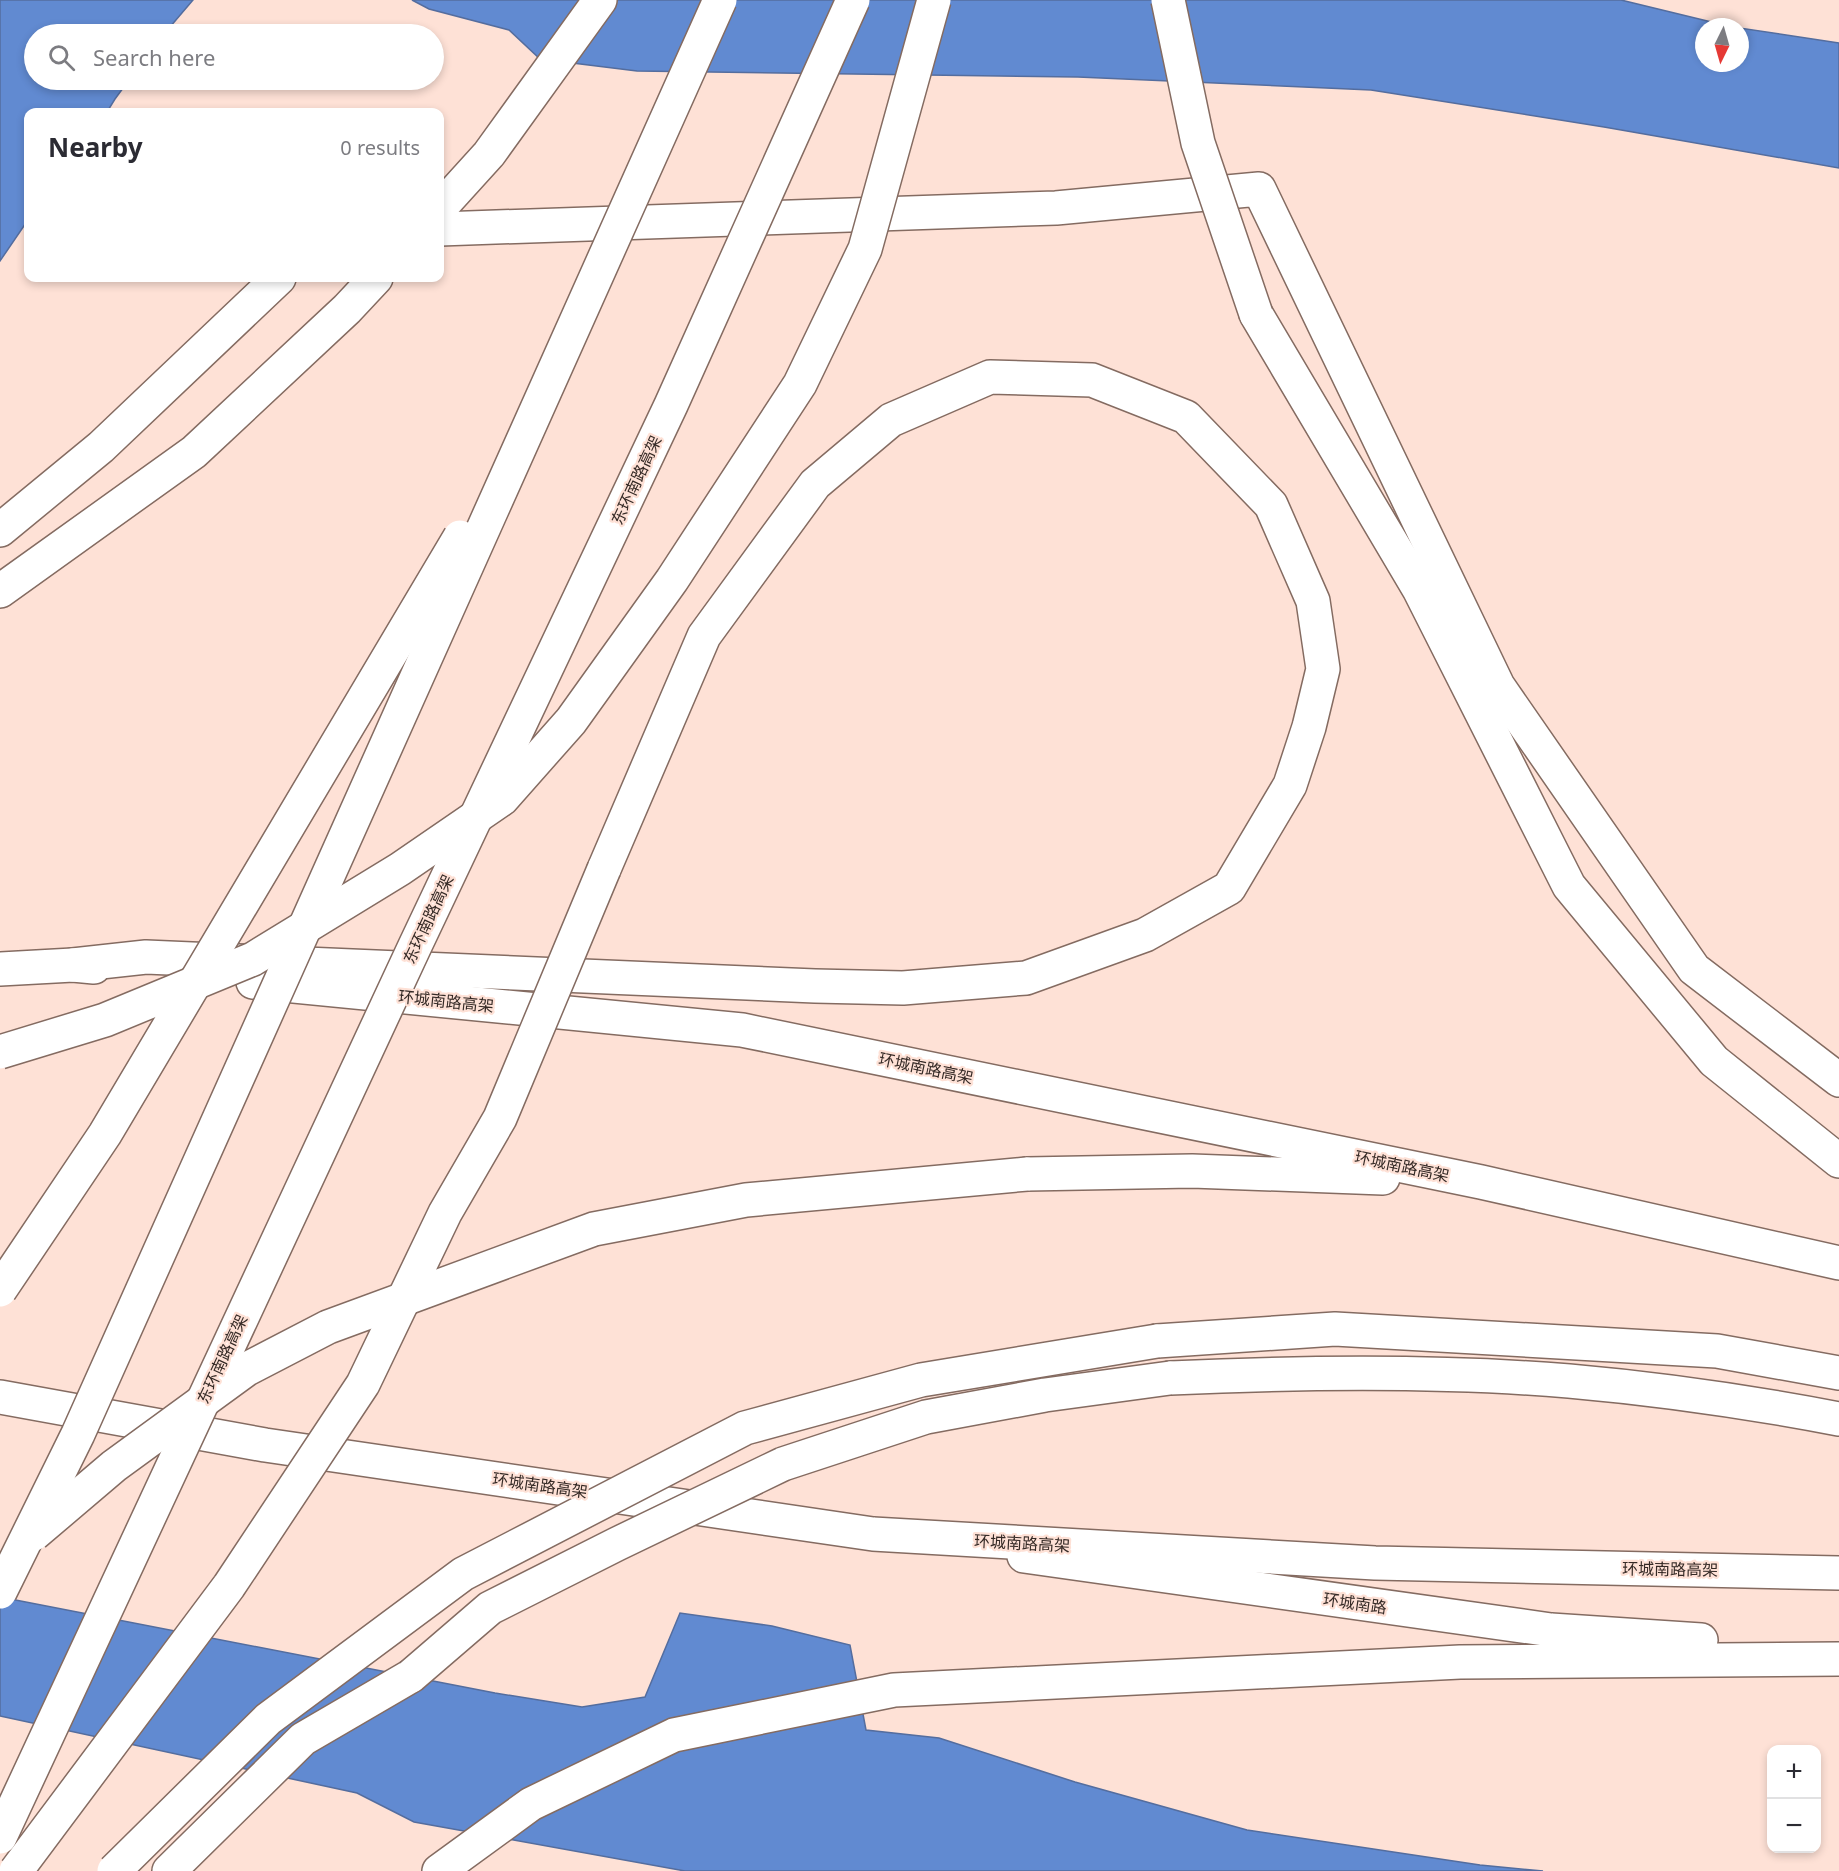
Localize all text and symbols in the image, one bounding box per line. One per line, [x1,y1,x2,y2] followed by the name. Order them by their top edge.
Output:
[1695,18,1749,72] north arrow
[24,24,444,90] search box
[45,41,78,74] icon: search
[93,42,215,72] text: Search here
[48,129,143,165] text: Nearby
[340,134,420,161] text: 0 results
[606,432,666,528] street label: 东环南路高架
[398,871,458,967] street label: 东环南路高架
[397,985,495,1017] street label: 环城南路高架
[877,1047,975,1089] street label: 环城南路高架
[1353,1145,1451,1187] street label: 环城南路高架
[192,1311,252,1407] street label: 东环南路高架
[491,1467,589,1503] street label: 环城南路高架
[973,1530,1071,1556] street label: 环城南路高架
[1622,1557,1718,1581] street label: 环城南路高架
[1322,1588,1388,1618] street label: 环城南路
[1767,1745,1821,1853] map controls
[1767,1745,1821,1799] button: +
[1767,1799,1821,1853] button: −

